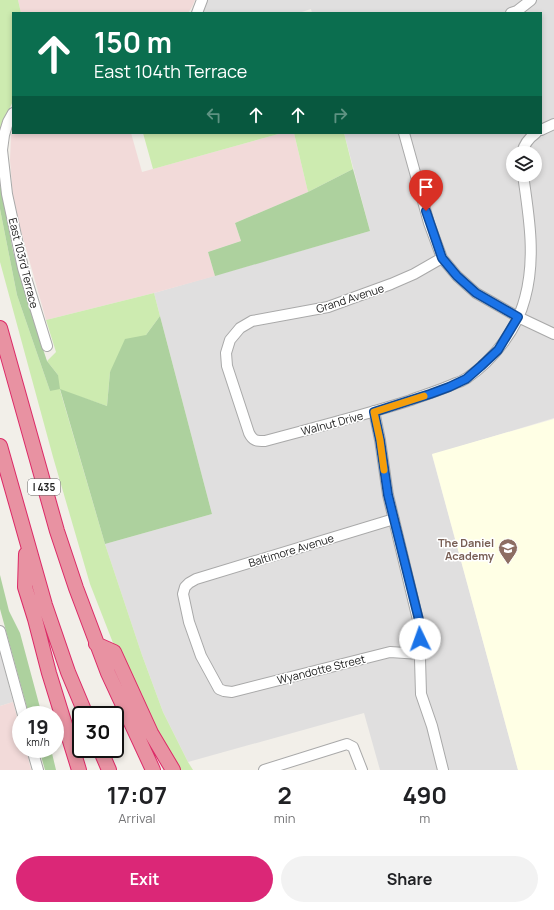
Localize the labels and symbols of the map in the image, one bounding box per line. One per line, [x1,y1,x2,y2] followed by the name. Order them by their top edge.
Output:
[409,170,443,211] pin
[6,216,43,310] street label: East 103rd Terrace
[314,280,386,316] street label: Grand Avenue
[299,407,365,439] street label: Walnut Drive
[28,479,60,495] road number: I 435
[247,530,336,570] street label: Baltimore Avenue
[438,535,495,563] place label: The Daniel Academy
[497,537,519,565] school or university icon: The Daniel Academy
[399,618,441,660] position arrow
[275,651,367,687] street label: Wyandotte Street
[72,706,124,758] speed limit sign: 30

